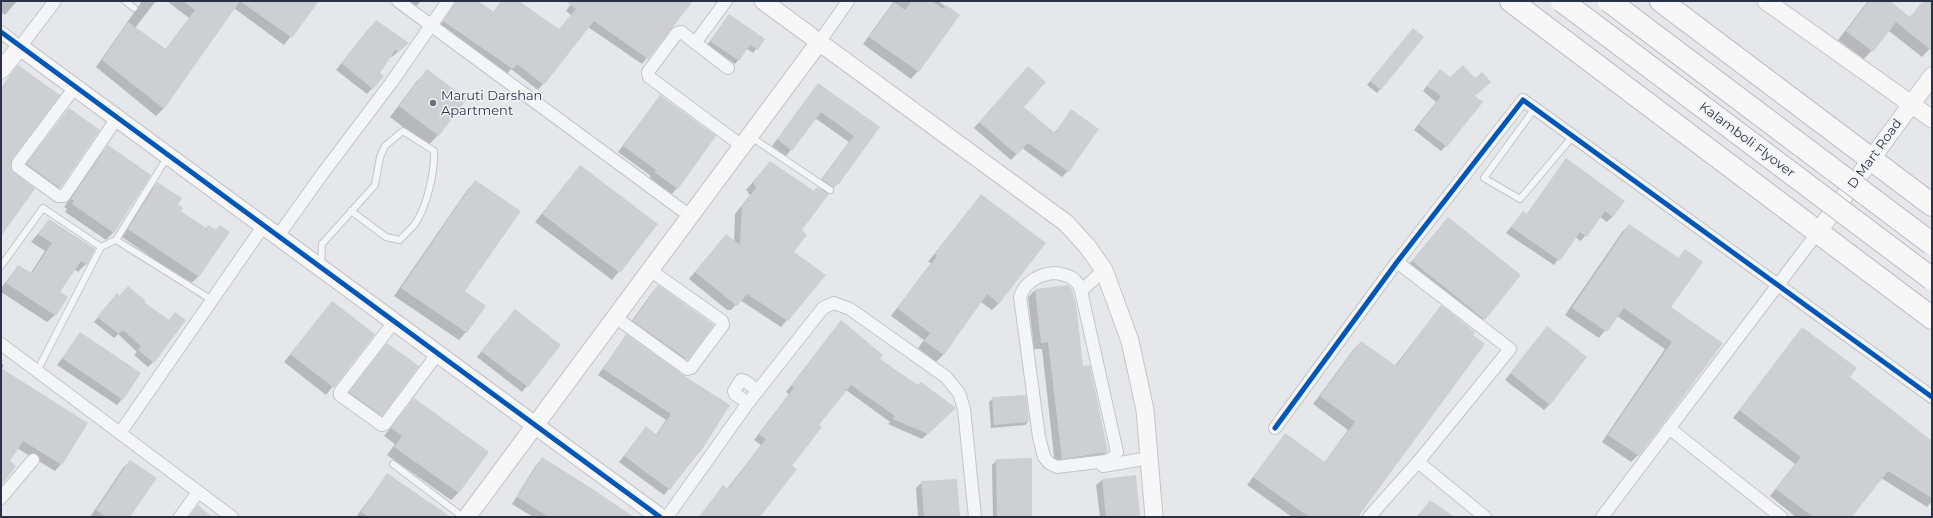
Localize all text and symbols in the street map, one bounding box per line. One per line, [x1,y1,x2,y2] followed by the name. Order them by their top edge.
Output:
[441,88,542,119] place label: Maruti Darshan Apartment
[428,98,438,108] marker: Maruti Darshan Apartment
[1696,99,1798,181] street label: Kalamboli Flyover
[1844,116,1906,192] street label: D Mart Road

